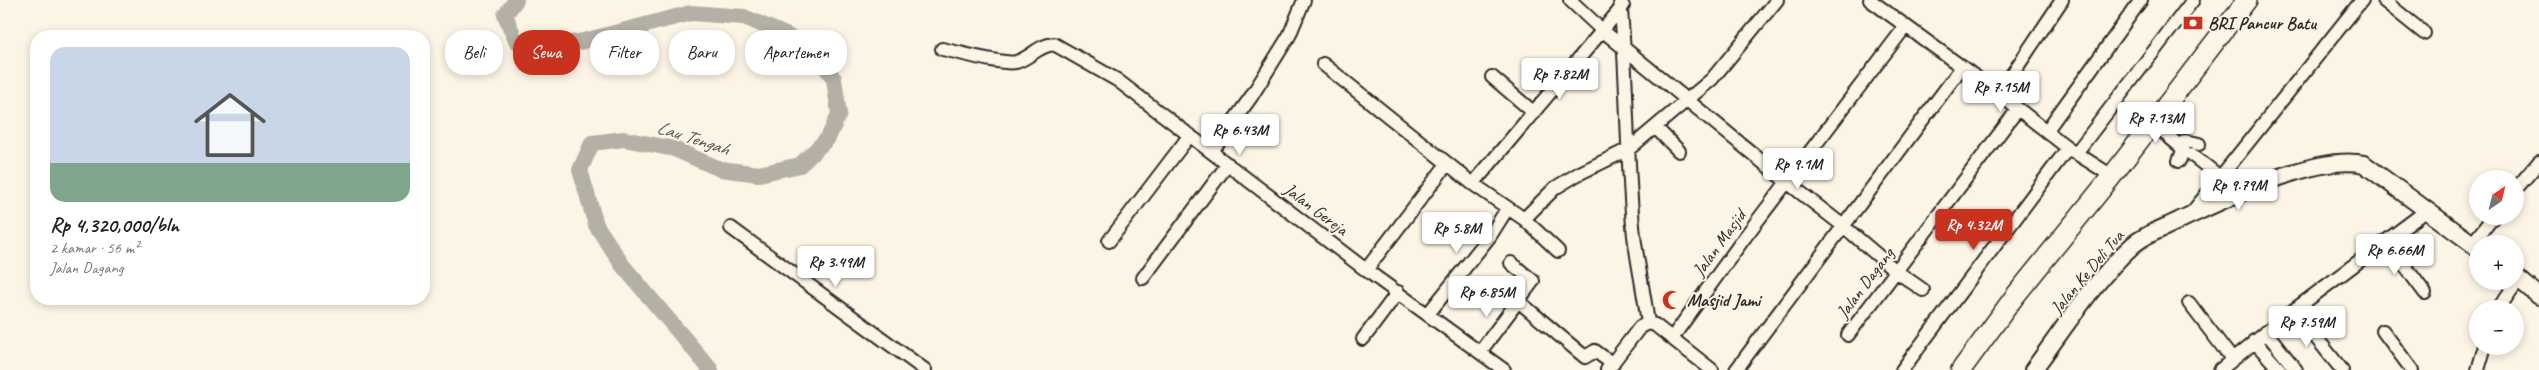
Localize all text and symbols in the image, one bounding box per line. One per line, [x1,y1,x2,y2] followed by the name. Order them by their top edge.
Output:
[2182,12,2204,34] bank icon: BRI Pancur Batu
[2208,12,2317,34] place label: BRI Pancur Batu
[445,30,503,75] chip: Beli
[513,30,580,75] chip: Sewa
[590,30,659,75] chip: Filter
[669,30,735,75] chip: Baru
[745,30,847,75] chip: Apartemen
[1508,58,1612,100] pin: Rp 7.82M
[1532,64,1588,84] text: Rp 7.82M
[1949,70,2053,113] pin: Rp 7.15M
[1973,77,2029,97] text: Rp 7.15M
[185,80,275,170] icon: home
[2104,102,2208,144] pin: Rp 7.13M
[2128,108,2184,128] text: Rp 7.13M
[1188,114,1292,156] pin: Rp 6.43M
[654,115,733,161] water label: Lau Tengah
[1212,120,1268,140] text: Rp 6.43M
[1752,148,1844,190] pin: Rp 9.1M
[1774,154,1822,174] text: Rp 9.1M
[2187,168,2291,211] pin: Rp 9.79M
[2469,170,2524,225] north arrow
[2469,170,2524,355] map controls
[2212,175,2266,195] text: Rp 9.79M
[1279,177,1354,241] street label: Jalan Gereja
[1687,203,1752,281] street label: Jalan Masjid
[1922,208,2026,251] pin: Rp 4.32M
[50,212,179,238] text: Rp 4,320,000/bln
[1411,212,1503,254] pin: Rp 5.8M
[1946,215,2002,235] text: Rp 4.32M
[1433,218,1481,238] text: Rp 5.8M
[2045,225,2129,319] street label: Jalan Ke Deli Tua
[2343,234,2447,276] pin: Rp 6.66M
[2469,235,2524,290] button: +
[50,238,139,258] text: 2 kamar · 56 m²
[2367,240,2423,260] text: Rp 6.66M
[1831,242,1900,323] street label: Jalan Dagang
[784,246,888,288] pin: Rp 3.49M
[808,252,864,272] text: Rp 3.49M
[50,258,123,278] text: Jalan Dagang
[1435,276,1539,318] pin: Rp 6.85M
[1459,282,1515,302] text: Rp 6.85M
[1661,289,1683,311] mosque icon: Masjid Jami
[1687,289,1763,311] place label: Masjid Jami
[2469,300,2524,355] button: −
[2255,306,2359,348] pin: Rp 7.59M
[2280,312,2334,332] text: Rp 7.59M

